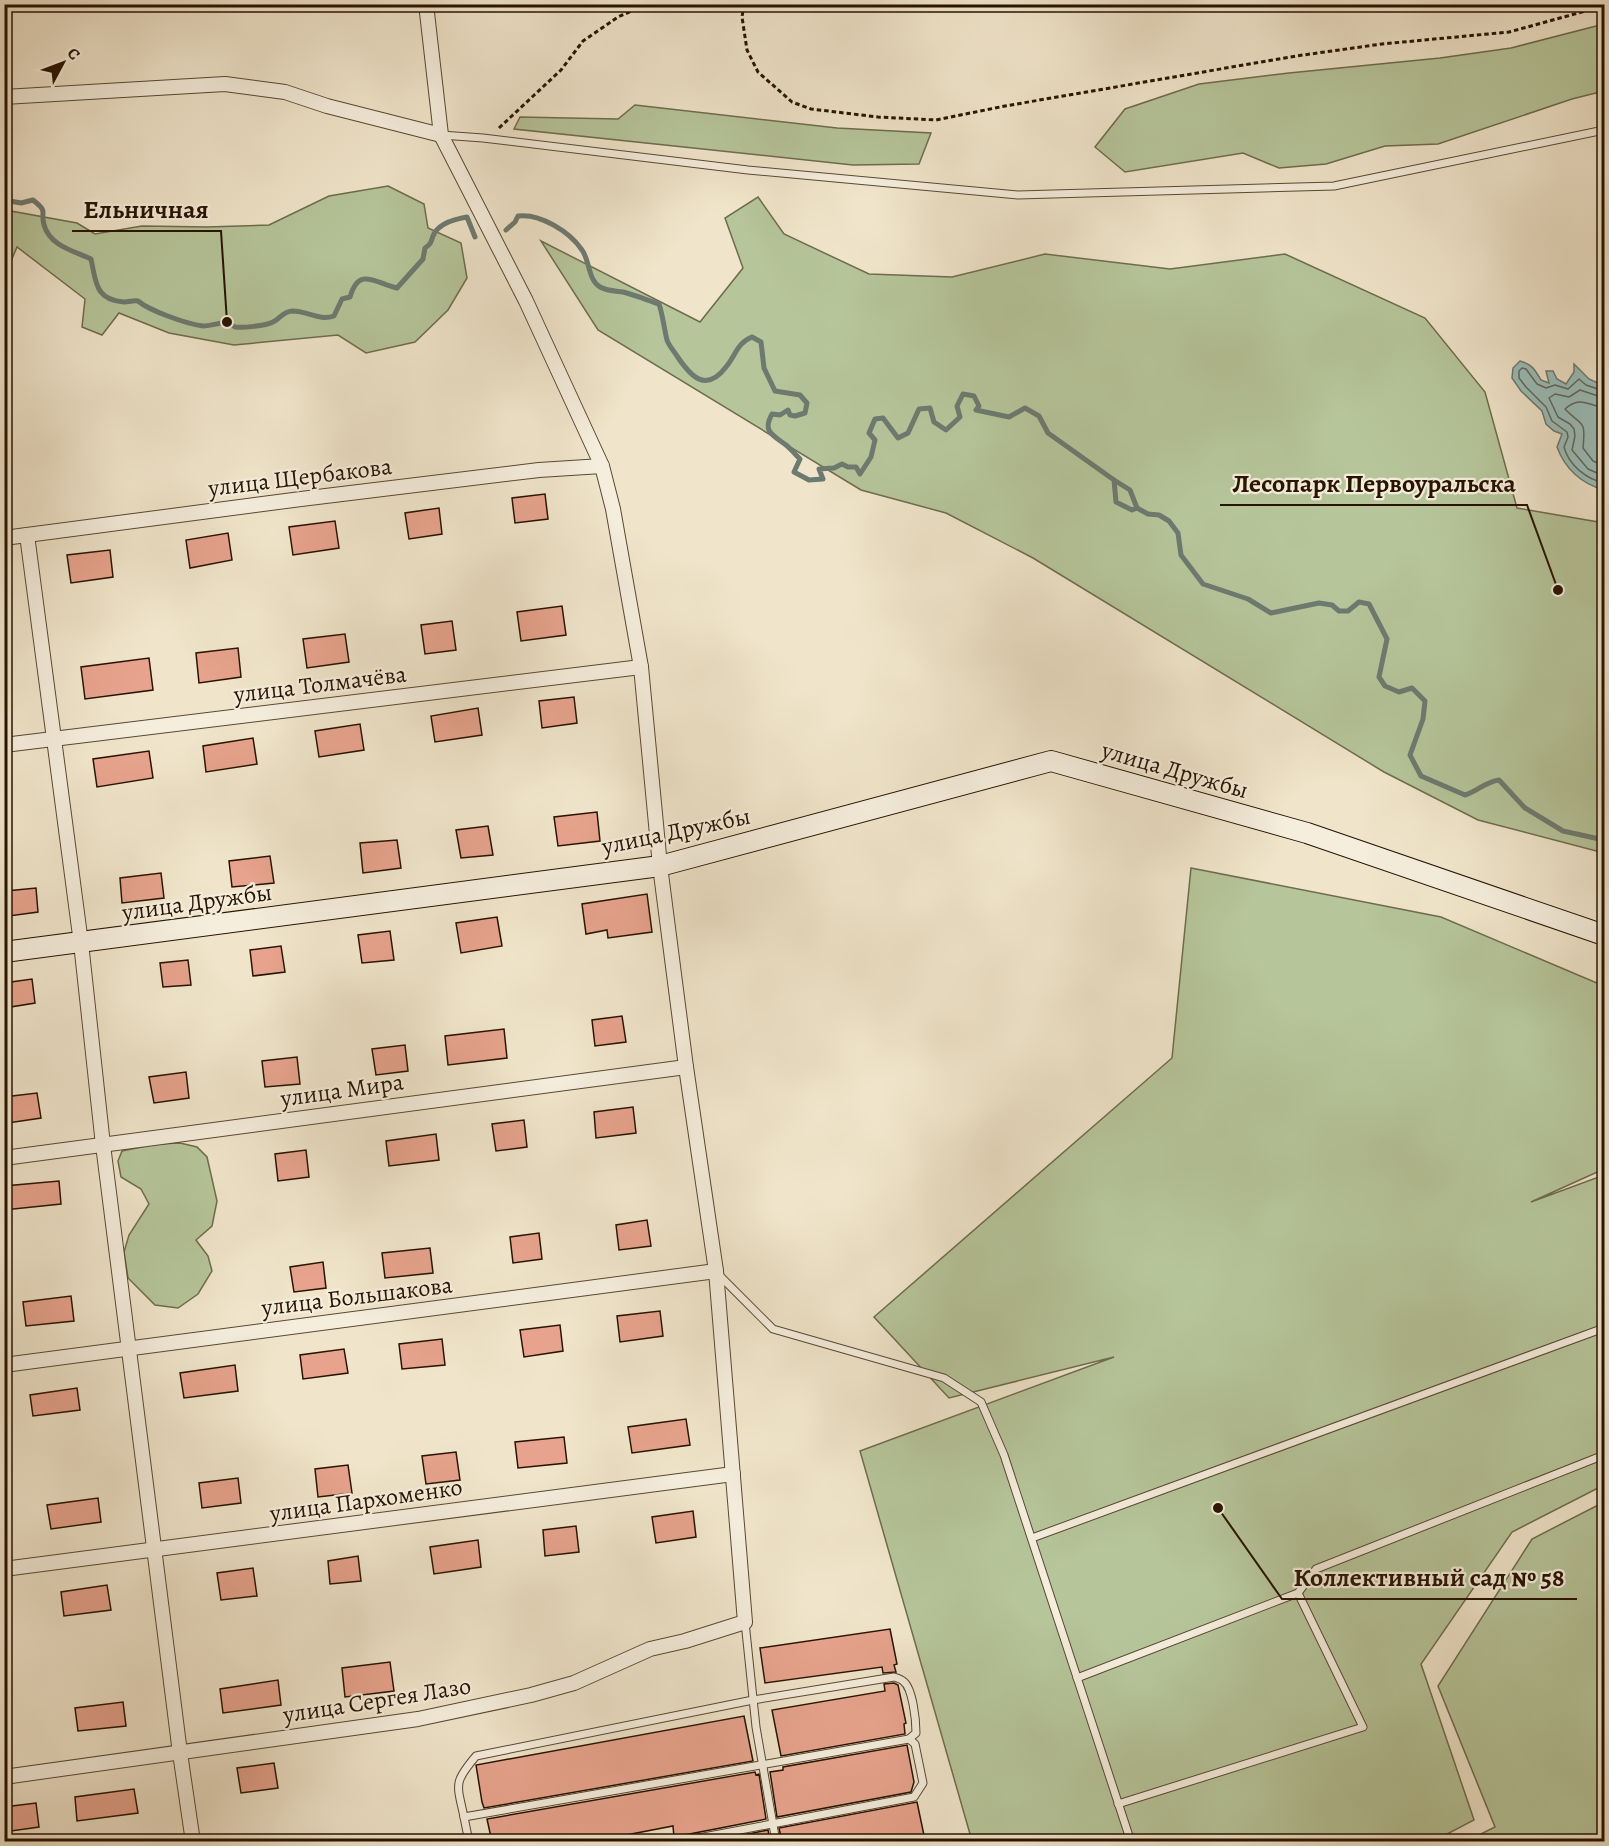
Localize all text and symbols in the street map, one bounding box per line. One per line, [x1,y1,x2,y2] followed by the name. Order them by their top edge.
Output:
[33,33,93,93] north arrow
[62,43,85,65] text: С
[72,187,221,231] callout: Ельничная
[83,192,209,227] text: Ельничная
[205,450,394,504] street label: улица Щербакова
[1220,461,1527,505] callout: Лесопарк Первоуральска
[1232,466,1516,501] text: Лесопарк Первоуральска
[231,658,408,711] street label: улица Толмачёва
[1097,734,1252,806] street label: улица Дружбы
[598,800,753,863] street label: улица Дружбы
[119,876,274,929] street label: улица Дружбы
[277,1066,406,1115] street label: улица Мира
[259,1268,454,1324] street label: улица Большакова
[267,1471,464,1530] street label: улица Пархоменко
[1282,1555,1577,1599] callout: Коллективный сад № 58
[1294,1560,1564,1595] text: Коллективный сад № 58
[280,1669,473,1731] street label: улица Сергея Лазо

